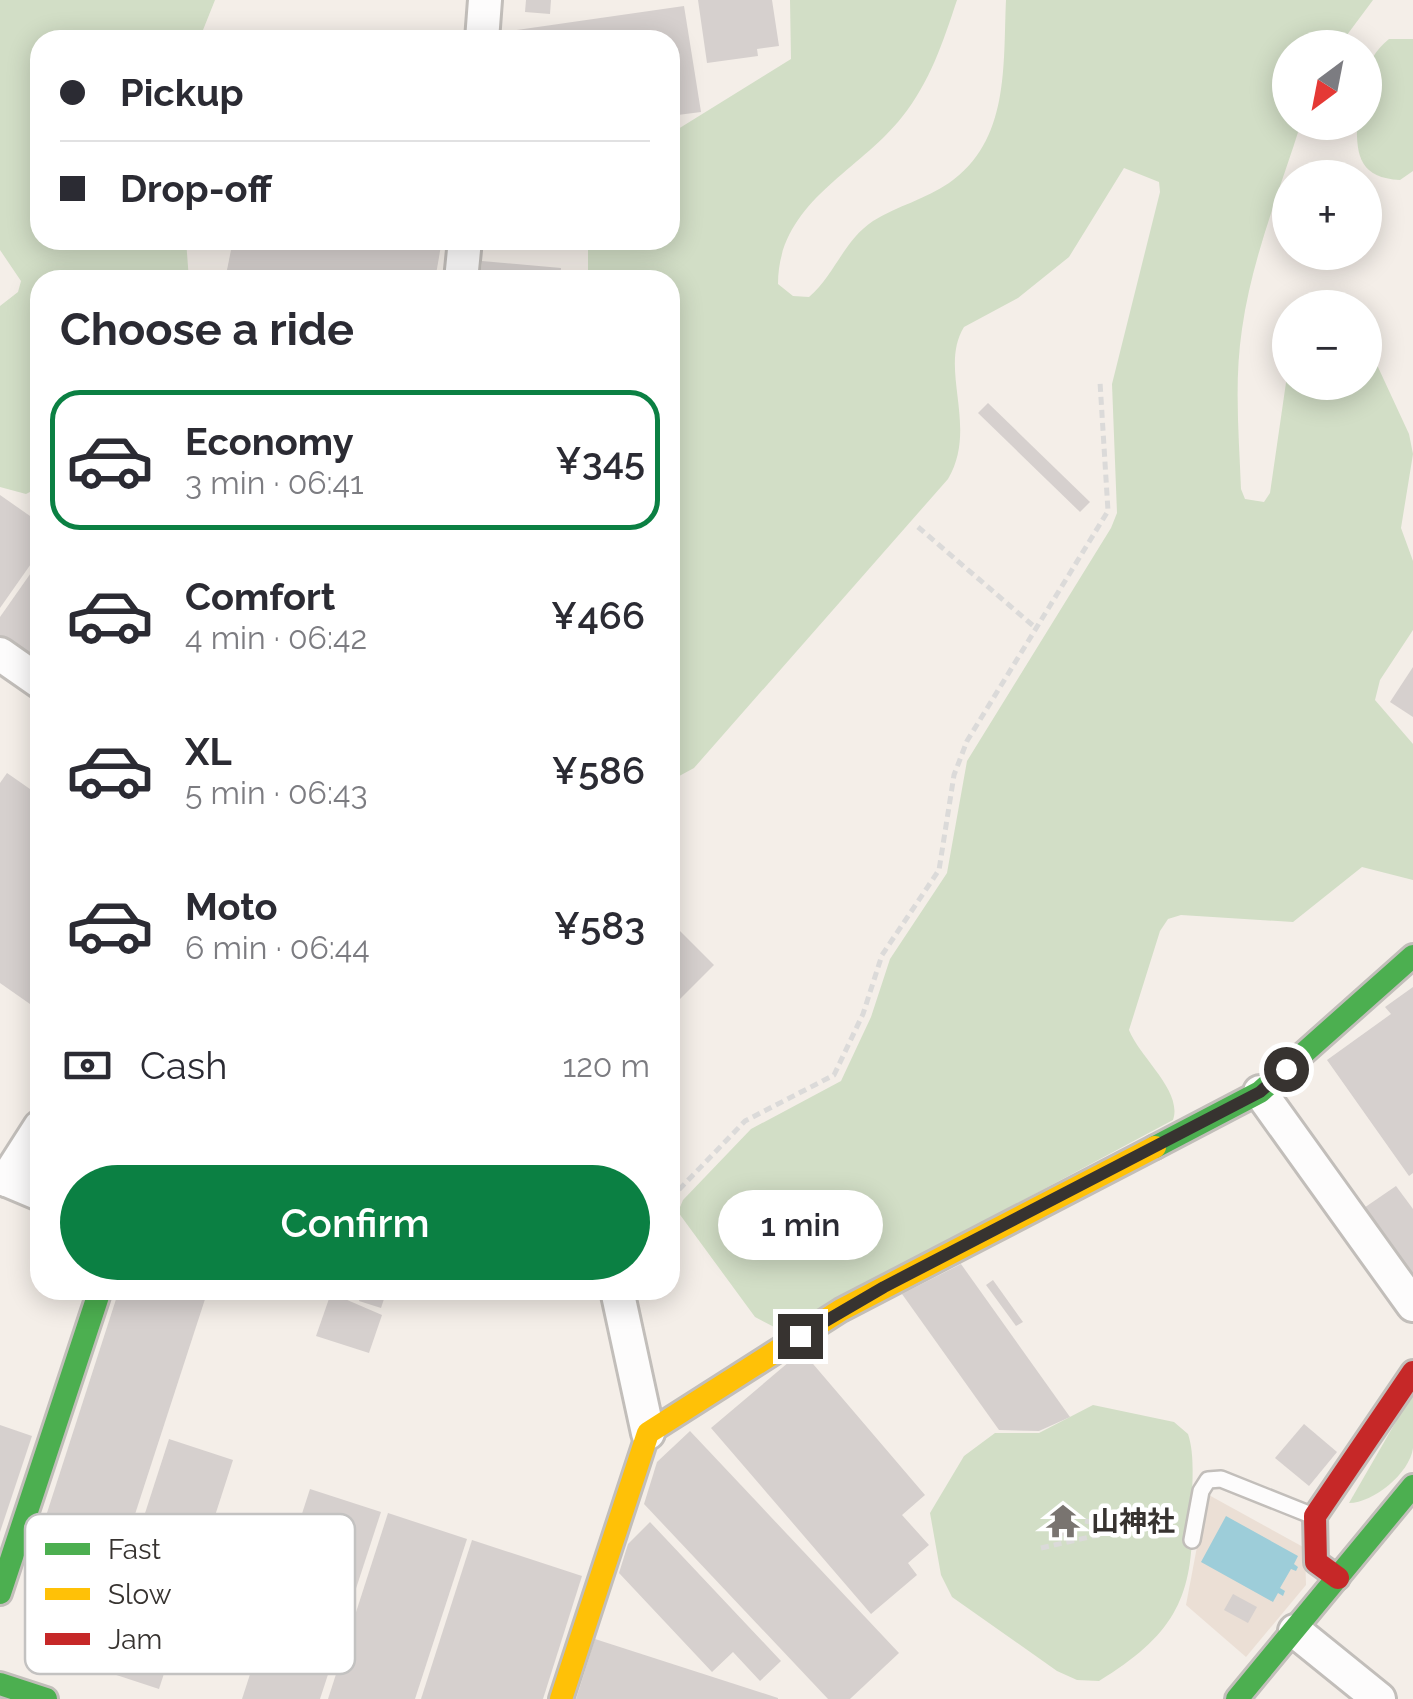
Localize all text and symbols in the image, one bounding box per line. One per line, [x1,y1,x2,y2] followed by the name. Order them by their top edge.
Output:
[1272,30,1382,140] north arrow
[1272,30,1382,400] map controls
[120,70,244,115] text: Pickup
[1272,160,1382,270] button: +
[120,166,272,211] text: Drop-off
[1272,290,1382,400] button: −
[60,303,354,356] text: Choose a ride
[65,415,155,505] icon: car
[185,419,354,464] text: Economy
[555,438,645,483] text: ¥345
[185,464,364,501] text: 3 min · 06:41
[65,570,155,660] icon: car
[185,574,335,619] text: Comfort
[551,593,645,638] text: ¥466
[185,619,367,656] text: 4 min · 06:42
[65,725,155,815] icon: car
[185,729,232,774] text: XL
[552,748,645,793] text: ¥586
[185,774,367,811] text: 5 min · 06:43
[65,880,155,970] icon: car
[185,884,278,929] text: Moto
[554,903,645,948] text: ¥583
[185,929,370,966] text: 6 min · 06:44
[60,1038,115,1093] icon: cash
[140,1043,227,1088] text: Cash
[562,1047,650,1084] text: 120 m
[1264,1047,1309,1092] route start
[60,1165,650,1280] button: Confirm
[718,1191,882,1261] callout: 1 min
[761,1206,840,1243] text: 1 min
[778,1314,823,1359] route end
[1044,1502,1082,1540] temple icon: 山神社
[1091,1505,1175,1538] place label: 山神社
[25,1514,355,1674] legend
[108,1533,161,1566] text: Fast
[108,1578,172,1611] text: Slow
[108,1623,162,1656] text: Jam

